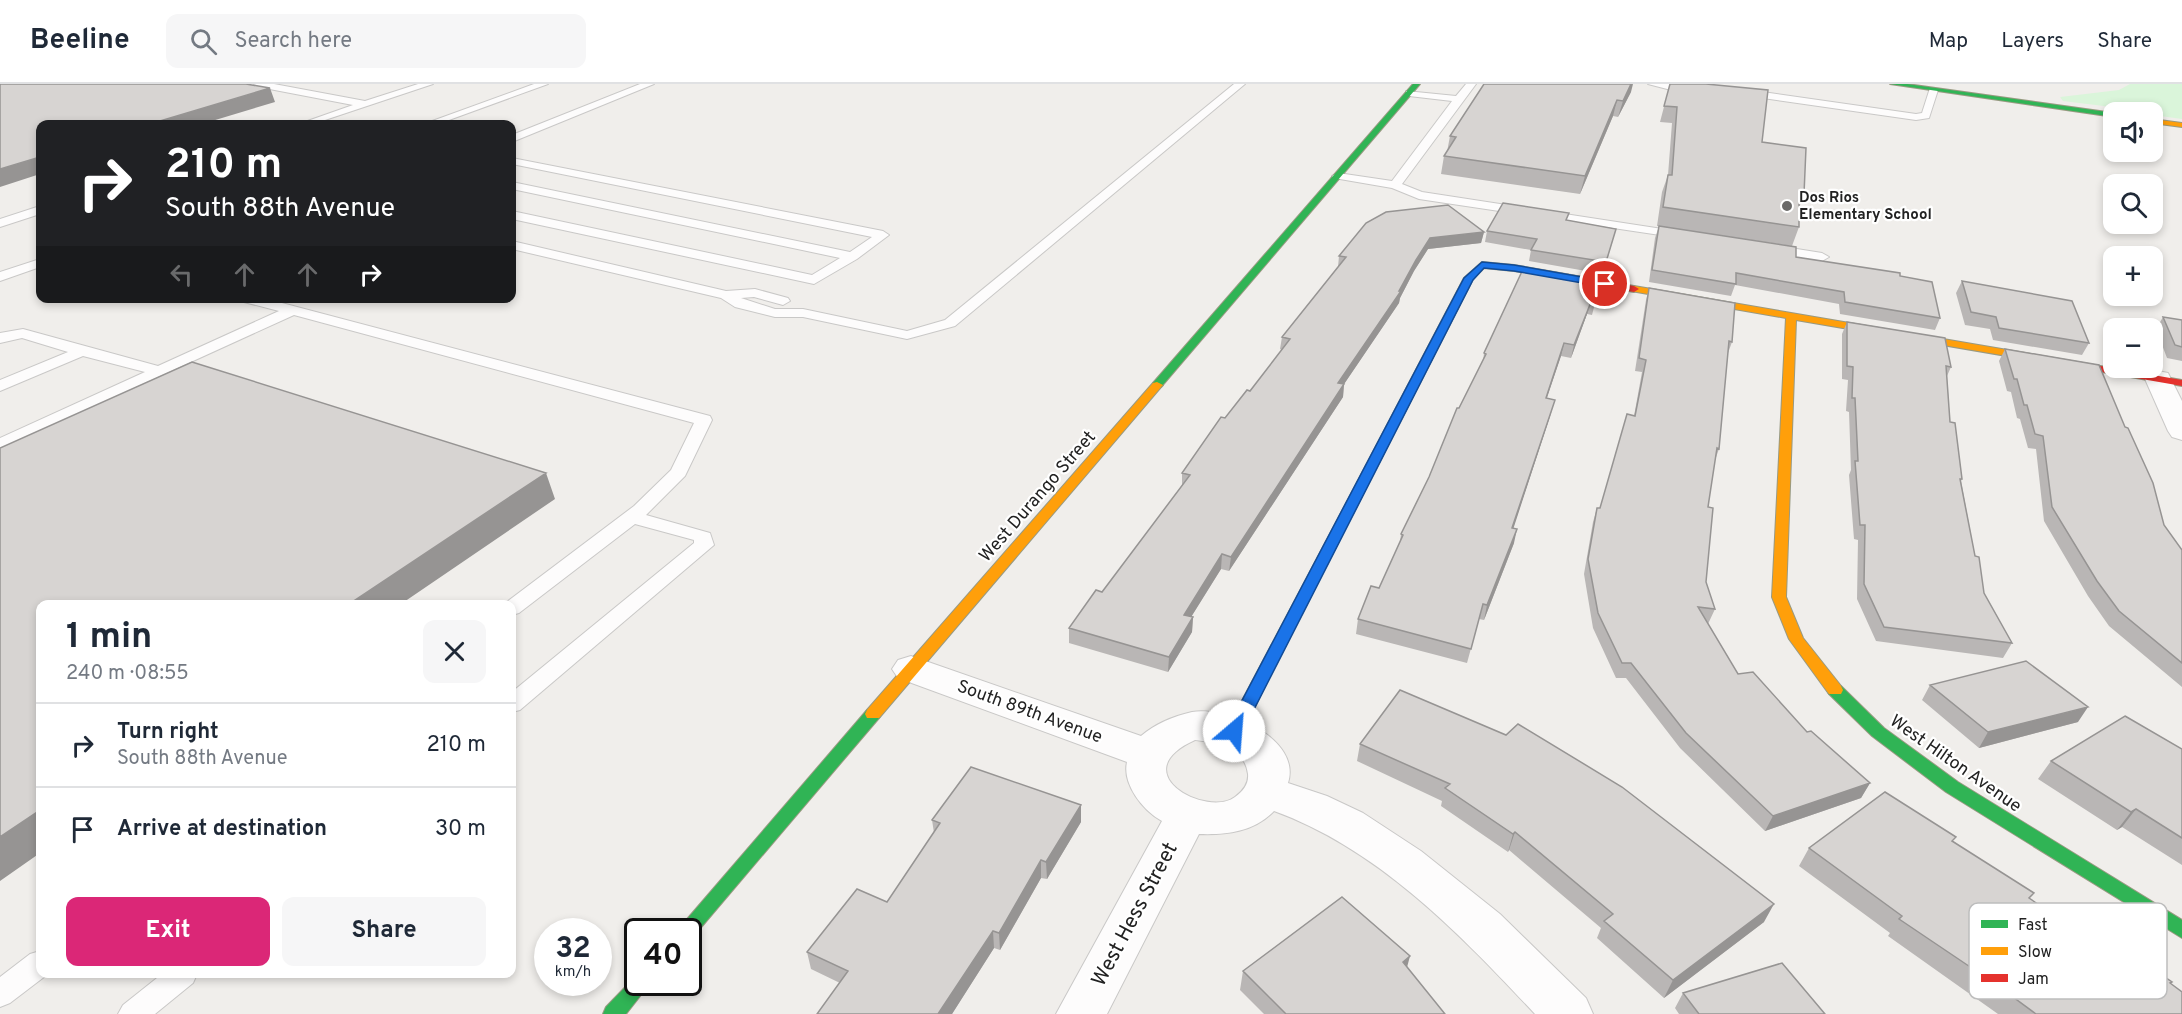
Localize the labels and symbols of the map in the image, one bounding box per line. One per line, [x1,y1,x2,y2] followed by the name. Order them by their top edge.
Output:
[1799,189,1932,225] place label: Dos Rios Elementary School
[1780,199,1794,213] marker: Dos Rios Elementary School
[1579,258,1630,309] pin
[975,427,1101,567] street label: West Durango Street
[954,675,1105,749] street label: South 89th Avenue
[1202,699,1266,763] position arrow
[1885,710,2026,818] street label: West Hilton Avenue
[1086,838,1185,991] street label: West Hess Street
[1969,903,2167,999] legend
[2018,916,2048,936] text: Fast
[624,918,702,996] speed limit sign: 40
[2018,943,2052,963] text: Slow
[2018,970,2049,990] text: Jam

